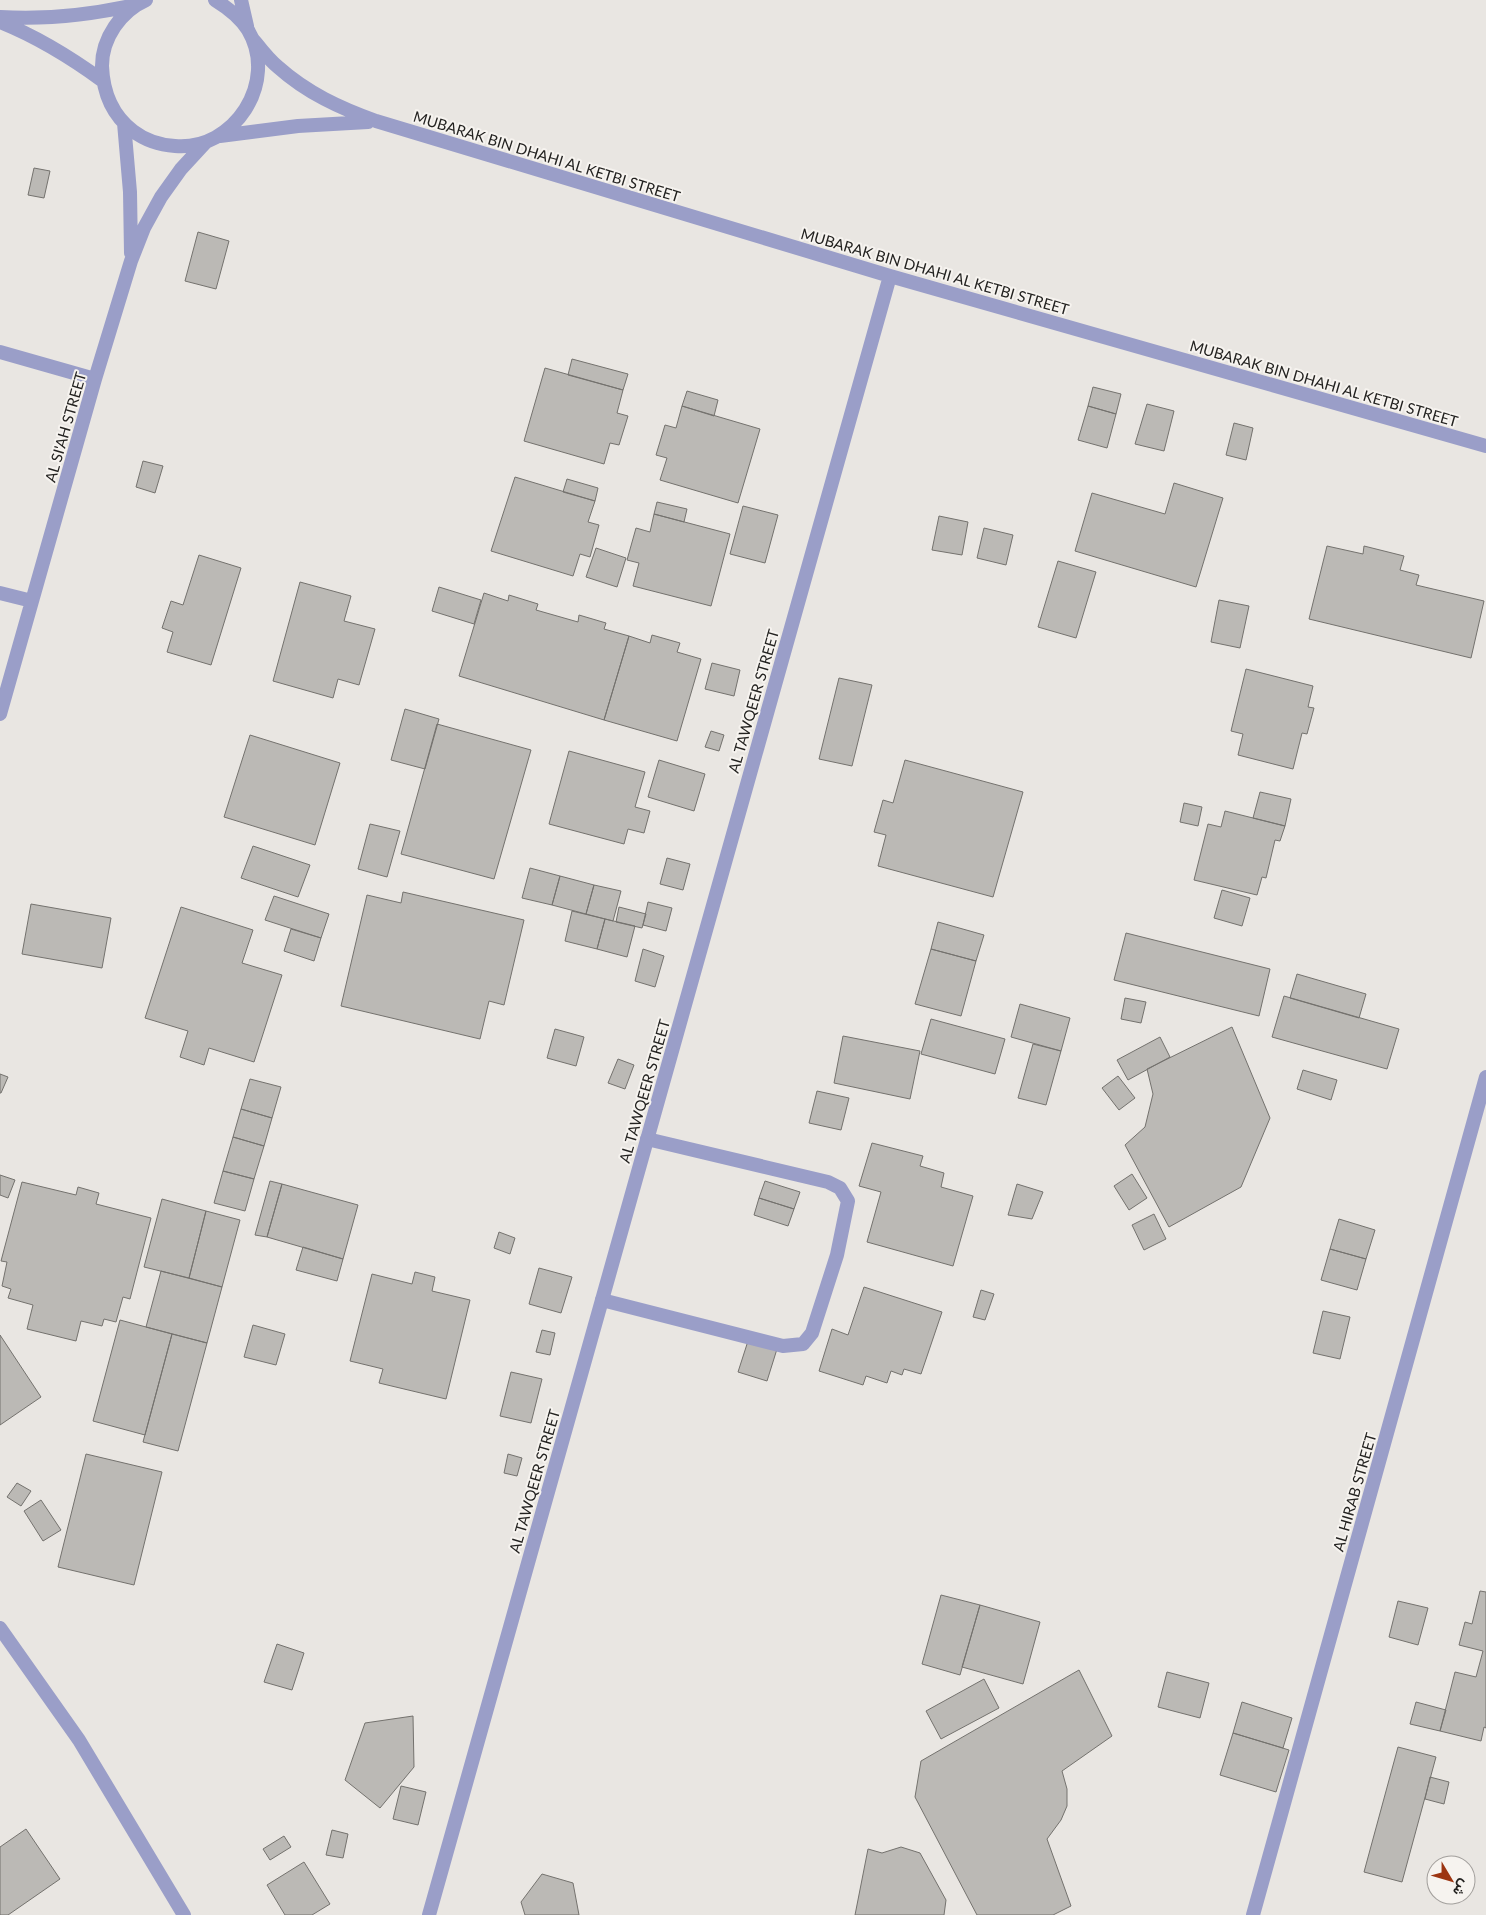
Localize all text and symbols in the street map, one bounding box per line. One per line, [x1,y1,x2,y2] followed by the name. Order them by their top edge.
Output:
[411,107,683,205] street label: MUBARAK BIN DHAHI AL KETBI STREET
[799,224,1071,318] street label: MUBARAK BIN DHAHI AL KETBI STREET
[1188,336,1460,430] street label: MUBARAK BIN DHAHI AL KETBI STREET
[41,370,89,484] street label: AL SI'AH STREET
[724,627,782,775] street label: AL TAWQEER STREET
[615,1017,673,1165] street label: AL TAWQEER STREET
[505,1407,563,1555] street label: AL TAWQEER STREET
[1328,1430,1380,1553] street label: AL HIRAB STREET
[1426,1855,1476,1905] north arrow
[1449,1876,1474,1900] text: ش

